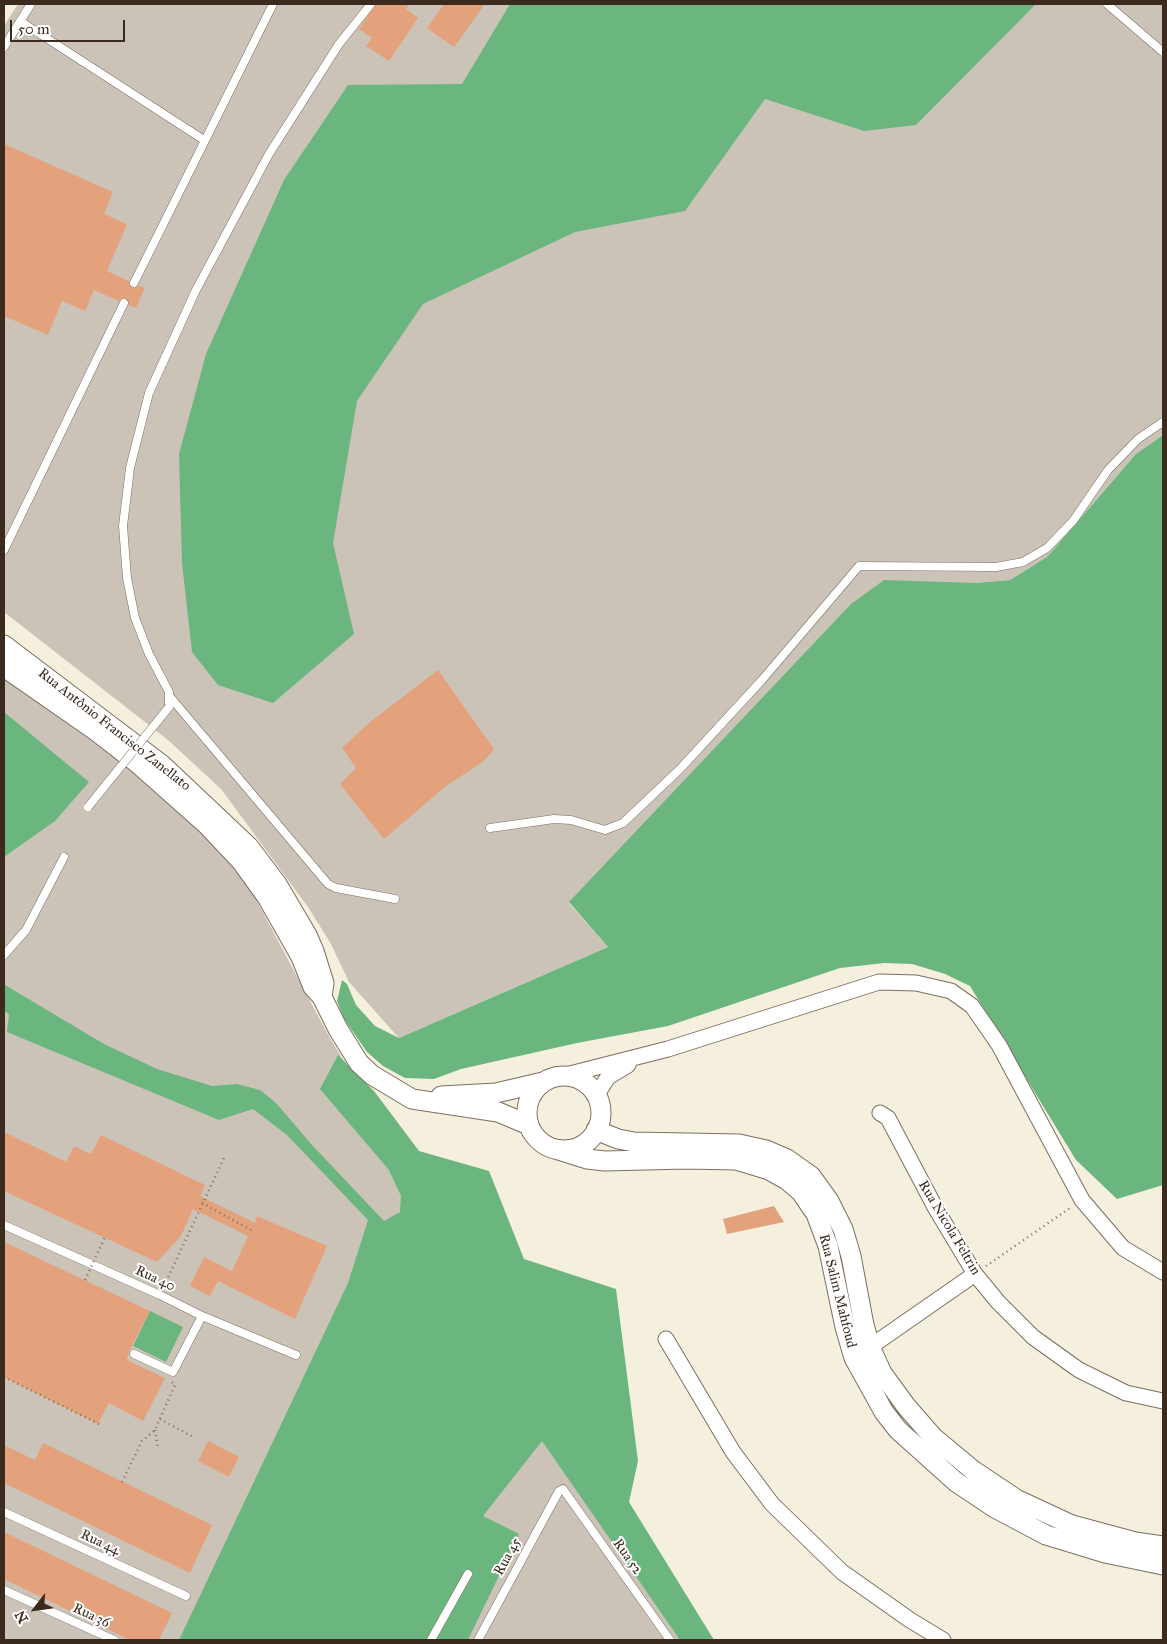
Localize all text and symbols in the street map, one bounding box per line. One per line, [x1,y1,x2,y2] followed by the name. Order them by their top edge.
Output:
[12,10,128,42] scale bar
[18,20,50,38] text: 50 m
[34,665,194,795] street label: Rua Antônio Francisco Zanellato
[914,1178,984,1278] street label: Rua Nicola Feltrin
[815,1232,859,1350] street label: Rua Salim Mahfoud
[132,1262,178,1296] street label: Rua 40
[78,1527,122,1559] street label: Rua 44
[491,1535,525,1579] street label: Rua 45
[609,1536,645,1578] street label: Rua 52
[10,1584,60,1634] north arrow
[70,1600,112,1632] street label: Rua 36
[11,1607,32,1626] text: N

